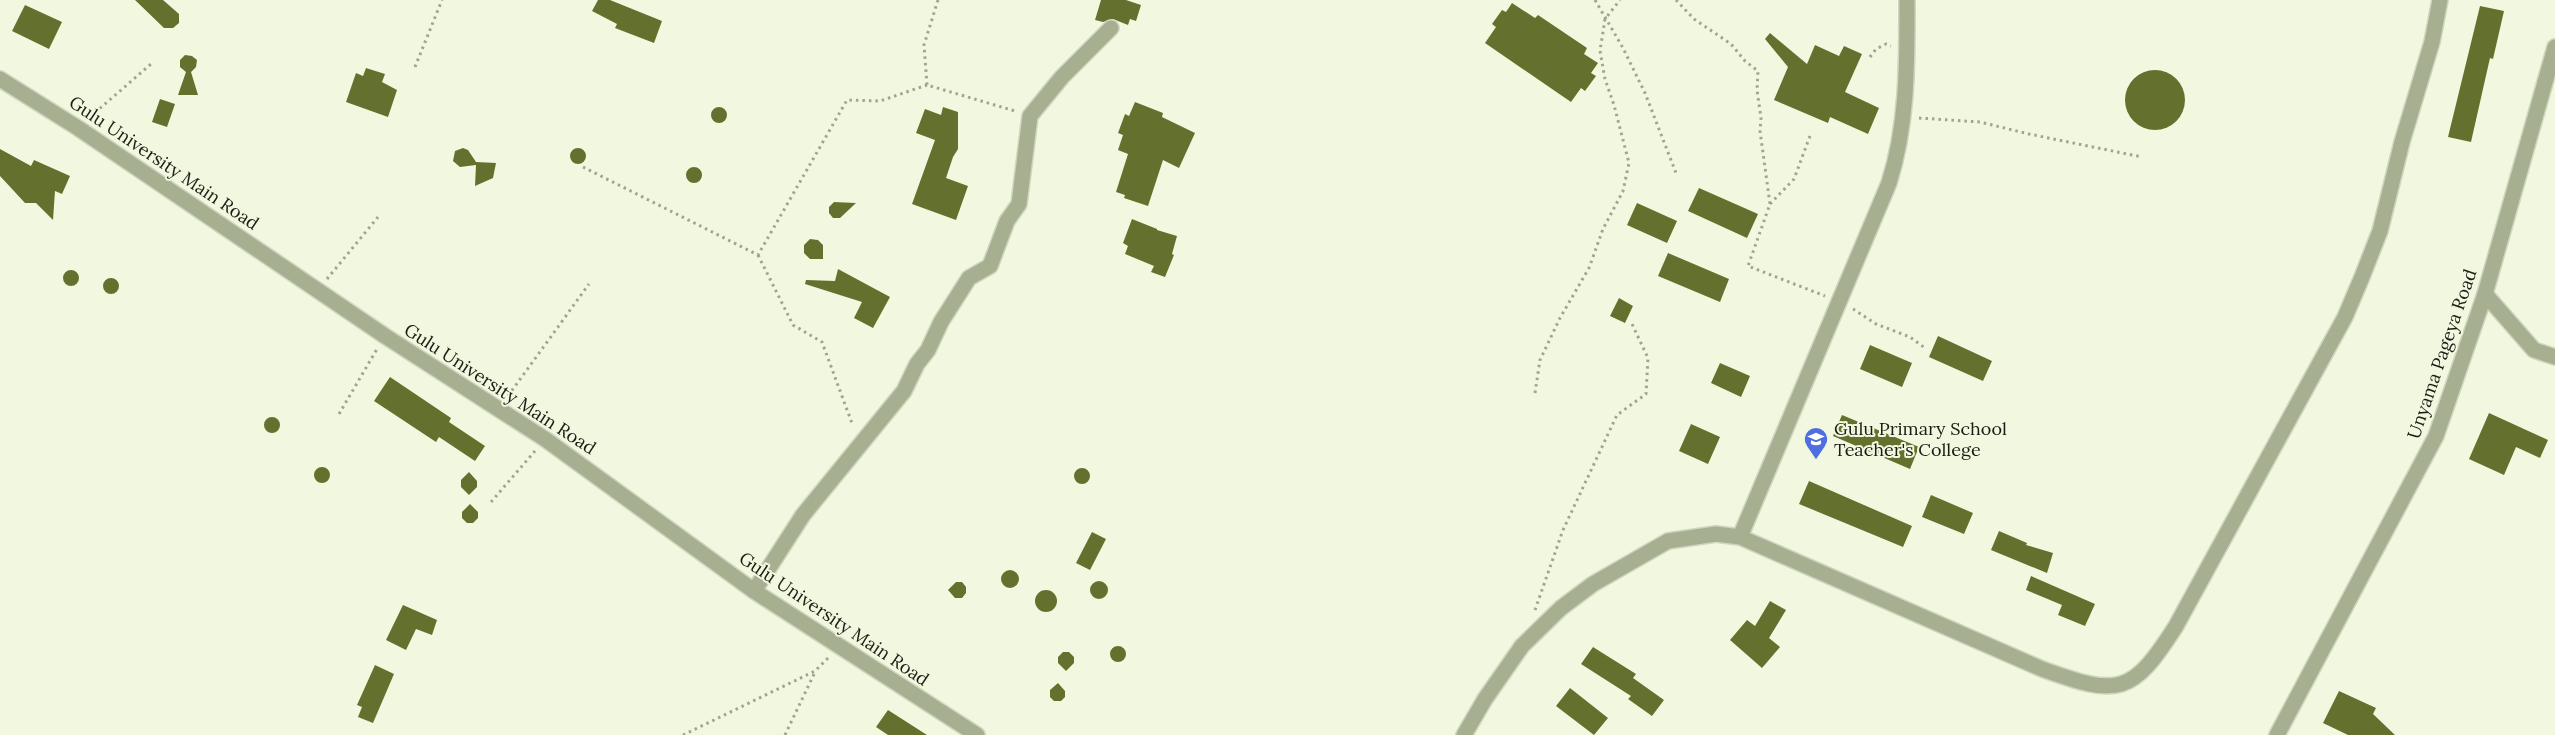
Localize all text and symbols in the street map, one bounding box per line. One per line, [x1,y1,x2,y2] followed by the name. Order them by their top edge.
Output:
[65,90,264,235] street label: Gulu University Main Road
[2402,266,2481,442] street label: Unyama Pageya Road
[400,318,601,459] street label: Gulu University Main Road
[1834,417,2007,461] place label: Gulu Primary School Teacher's College
[1803,426,1829,460] school or university icon: Gulu Primary School Teacher's College
[735,546,934,691] street label: Gulu University Main Road

